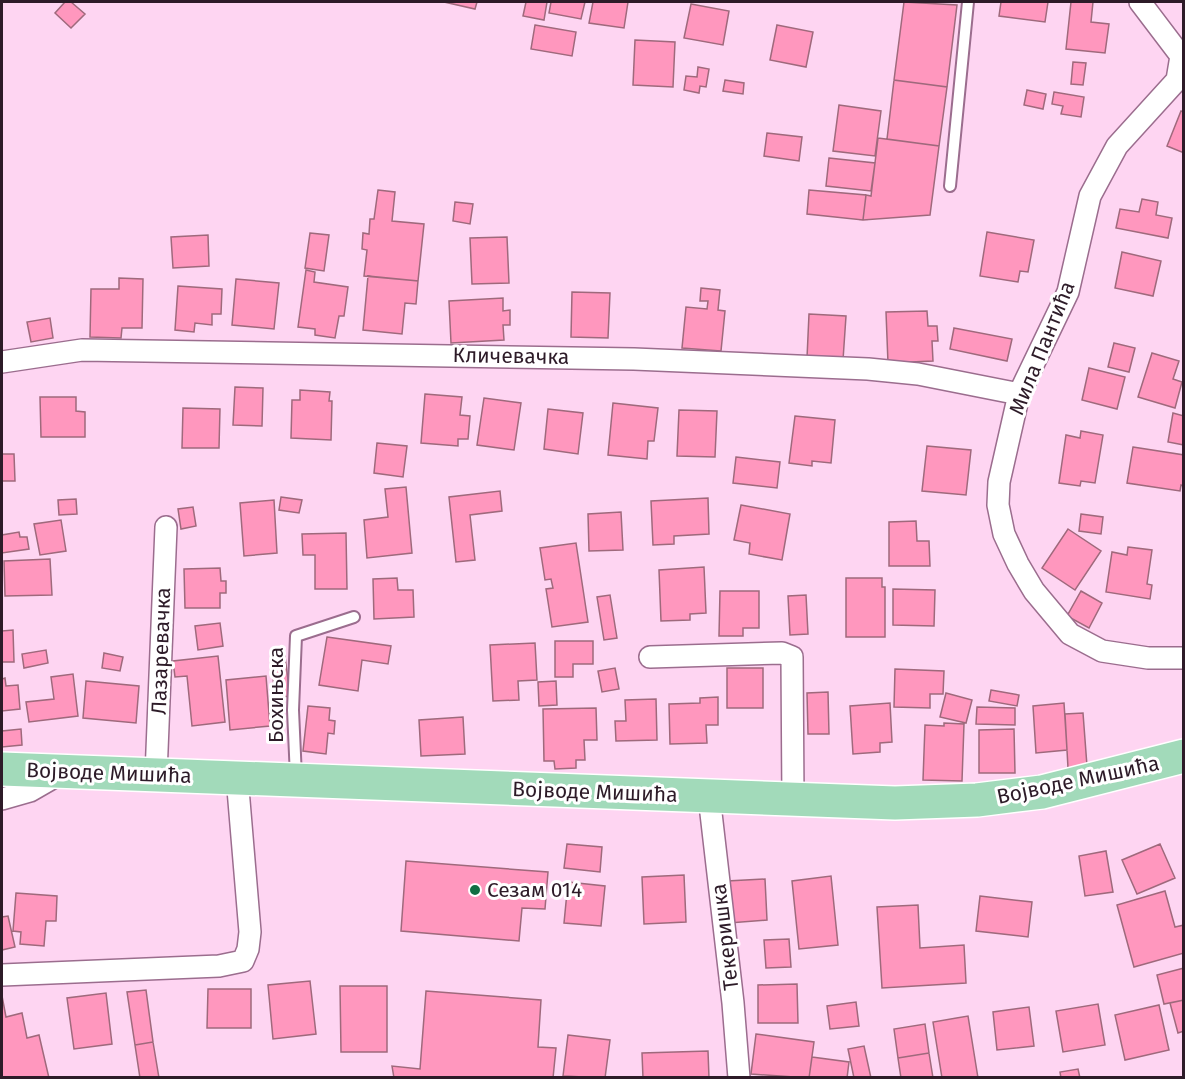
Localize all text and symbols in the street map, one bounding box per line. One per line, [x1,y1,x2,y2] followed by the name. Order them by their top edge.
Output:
[1003,277,1081,419] street label: Мила Пантића
[452,342,570,370] street label: Кличевачка
[146,587,176,715] street label: Лазаревачка
[263,647,289,743] street label: Бохињска
[994,750,1162,810] street label: Војводе Мишића
[26,757,192,789] street label: Војводе Мишића
[512,776,678,808] street label: Војводе Мишића
[487,877,582,903] place label: Сезам 014
[706,882,744,992] street label: Текеришка
[468,883,482,897] marker: Сезам 014

